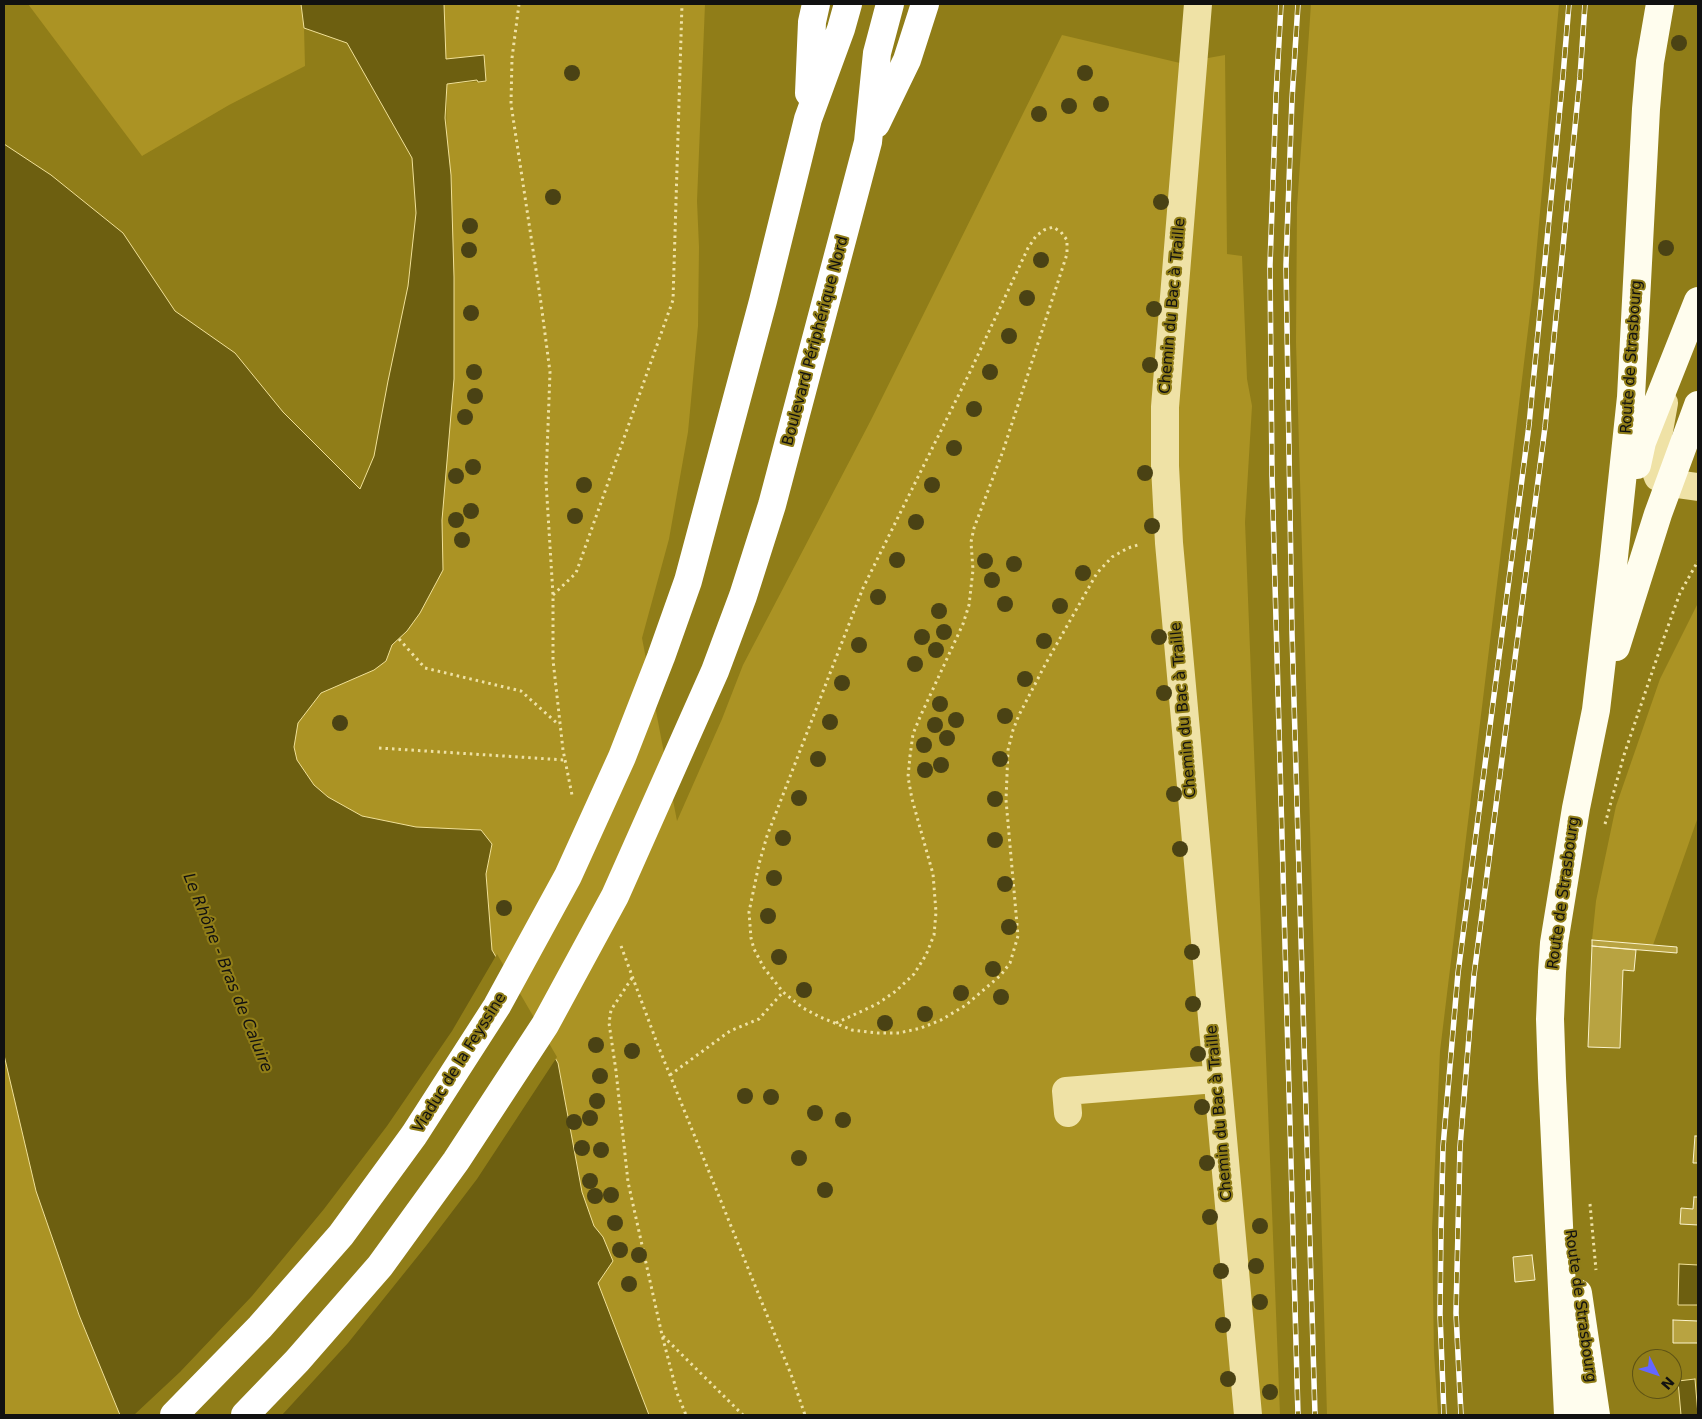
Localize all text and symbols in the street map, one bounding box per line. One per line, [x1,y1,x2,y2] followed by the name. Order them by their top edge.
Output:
[1156,217,1190,395] street label: Chemin du Bac à Traille
[779,234,853,448] street label: Boulevard Périphérique Nord
[1618,280,1646,434] street label: Route de Strasbourg
[1167,621,1201,799] street label: Chemin du Bac à Traille
[1544,815,1584,971] street label: Route de Strasbourg
[178,871,276,1075] water label: Le Rhône - Bras de Caluire
[410,990,510,1136] street label: Viaduc de la Feyssine
[1203,1024,1237,1202] street label: Chemin du Bac à Traille
[1560,1228,1600,1384] street label: Route de Strasbourg
[1632,1349,1682,1399] north arrow
[1658,1374,1677,1393] text: N

